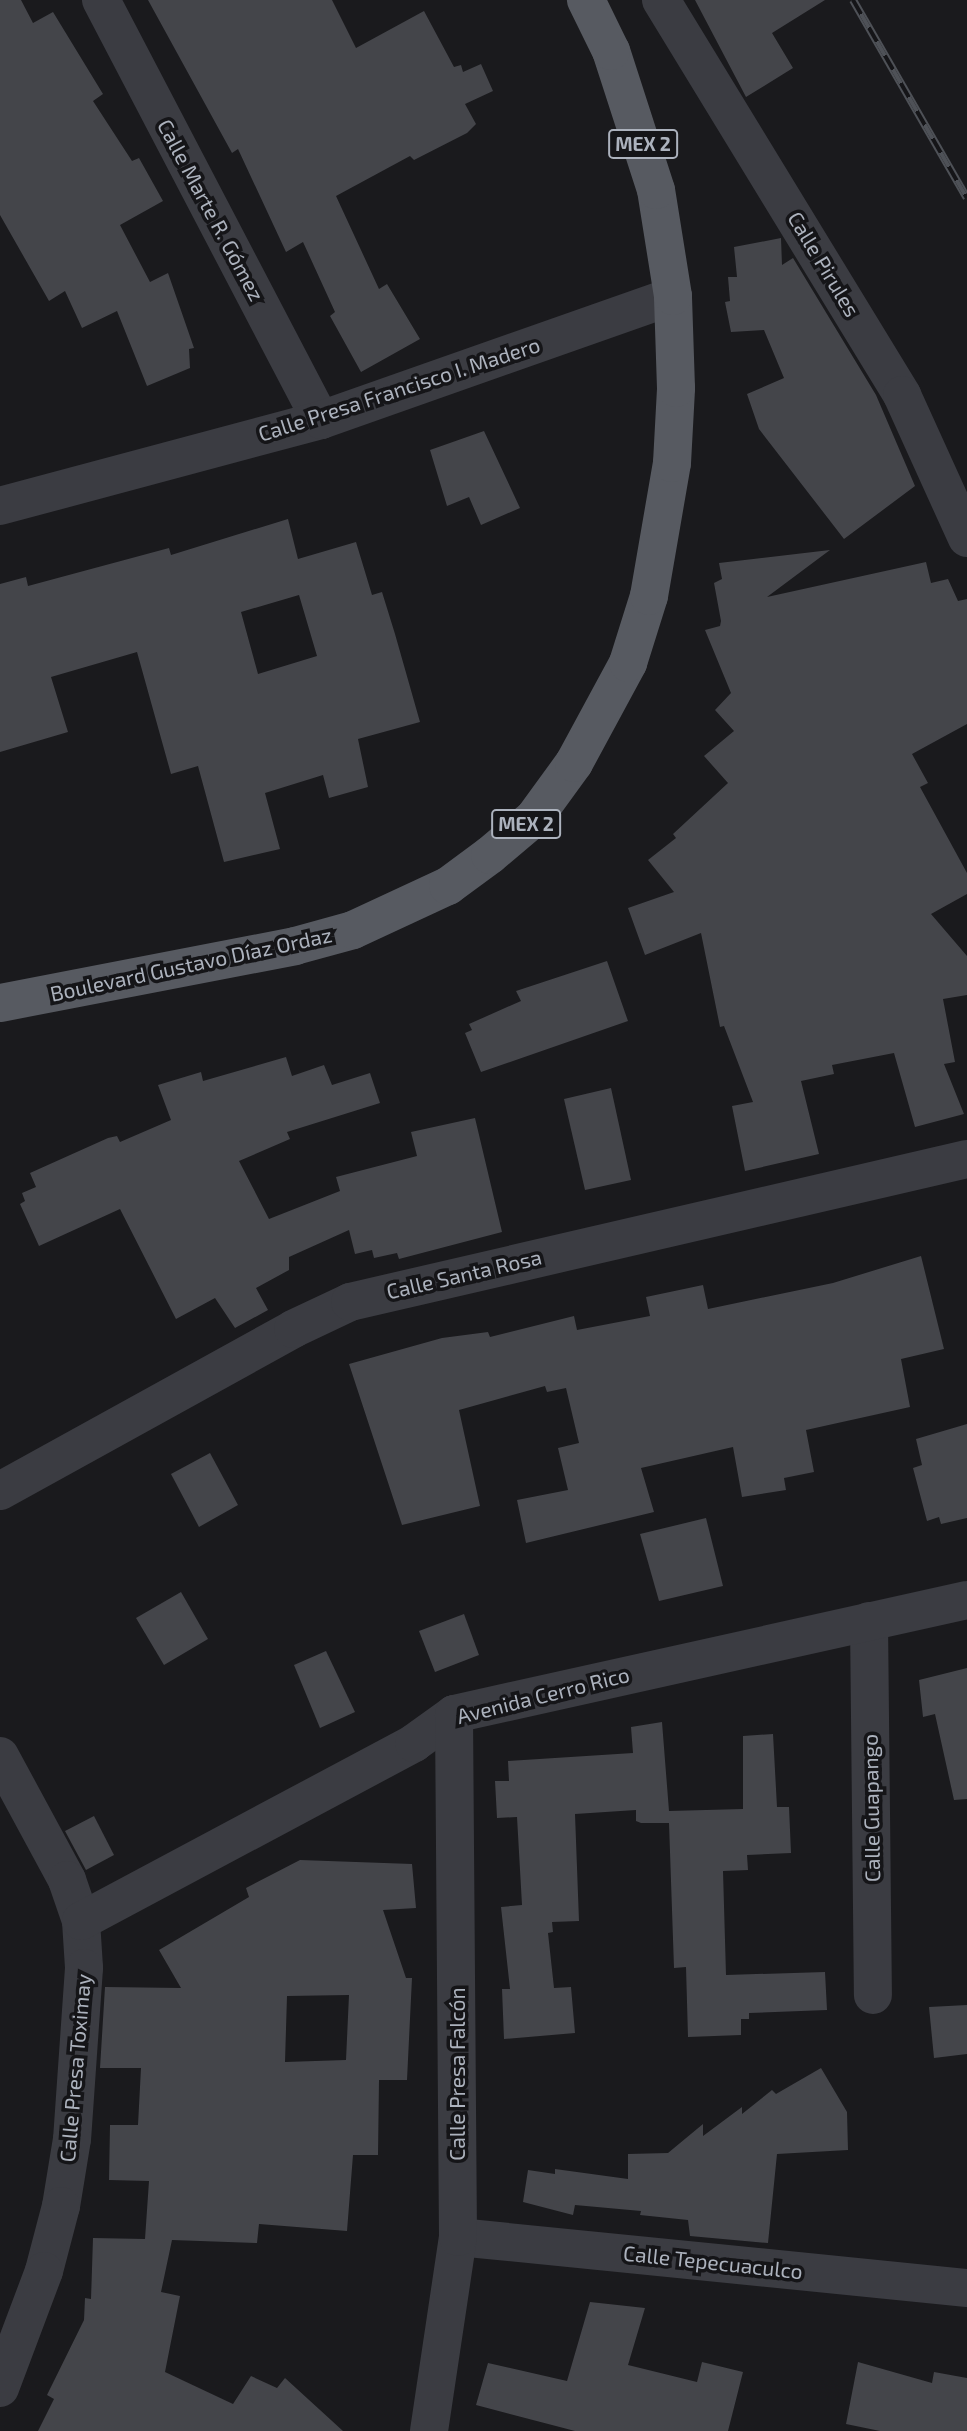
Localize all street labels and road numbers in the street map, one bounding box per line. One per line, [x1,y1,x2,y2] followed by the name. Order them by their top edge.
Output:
[152,115,270,305] street label: Calle Marte R. Gómez
[608,128,678,160] road number: MEX 2
[783,207,865,321] street label: Calle Pirules
[255,331,543,447] street label: Calle Presa Francisco I. Madero
[491,808,561,839] road number: MEX 2
[48,922,334,1006] street label: Boulevard Gustavo Díaz Ordaz
[384,1244,544,1304] street label: Calle Santa Rosa
[454,1661,632,1729] street label: Avenida Cerro Rico
[857,1734,885,1882] street label: Calle Guapango
[54,1973,96,2163] street label: Calle Presa Toximay
[444,1987,470,2161] street label: Calle Presa Falcón
[622,2240,804,2284] street label: Calle Tepecuaculco

